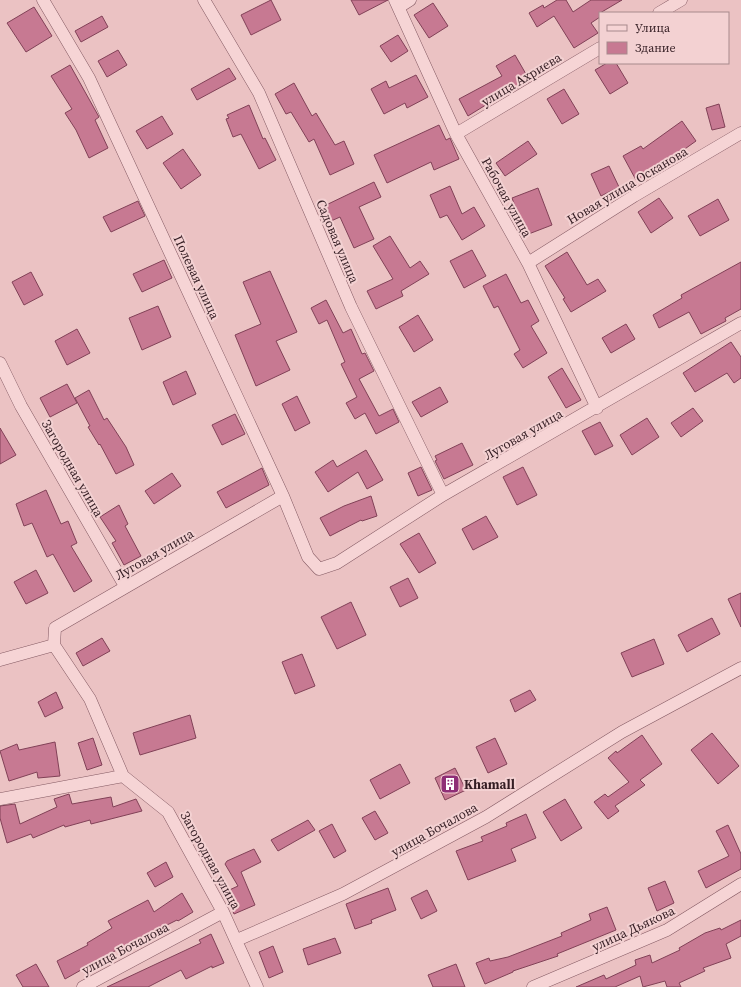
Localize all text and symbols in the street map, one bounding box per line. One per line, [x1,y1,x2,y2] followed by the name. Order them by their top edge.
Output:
[599,12,729,64] legend
[635,20,671,36] text: Улица
[635,40,676,56] text: Здание
[478,49,565,110] street label: улица Ахриева
[564,142,691,228] street label: Новая улица Осканова
[478,154,536,240] street label: Рабочая улица
[312,197,363,286] street label: Садовая улица
[170,233,224,322] street label: Полевая улица
[481,405,566,464] street label: Луговая улица
[38,416,108,520] street label: Загородная улица
[112,525,197,584] street label: Луговая улица
[439,773,461,795] building icon: Khamall
[464,776,515,793] place label: Khamall
[388,798,481,860] street label: улица Бочалова
[177,808,245,913] street label: Загородная улица
[589,902,678,955] street label: улица Дьякова
[79,918,172,979] street label: улица Бочалова

